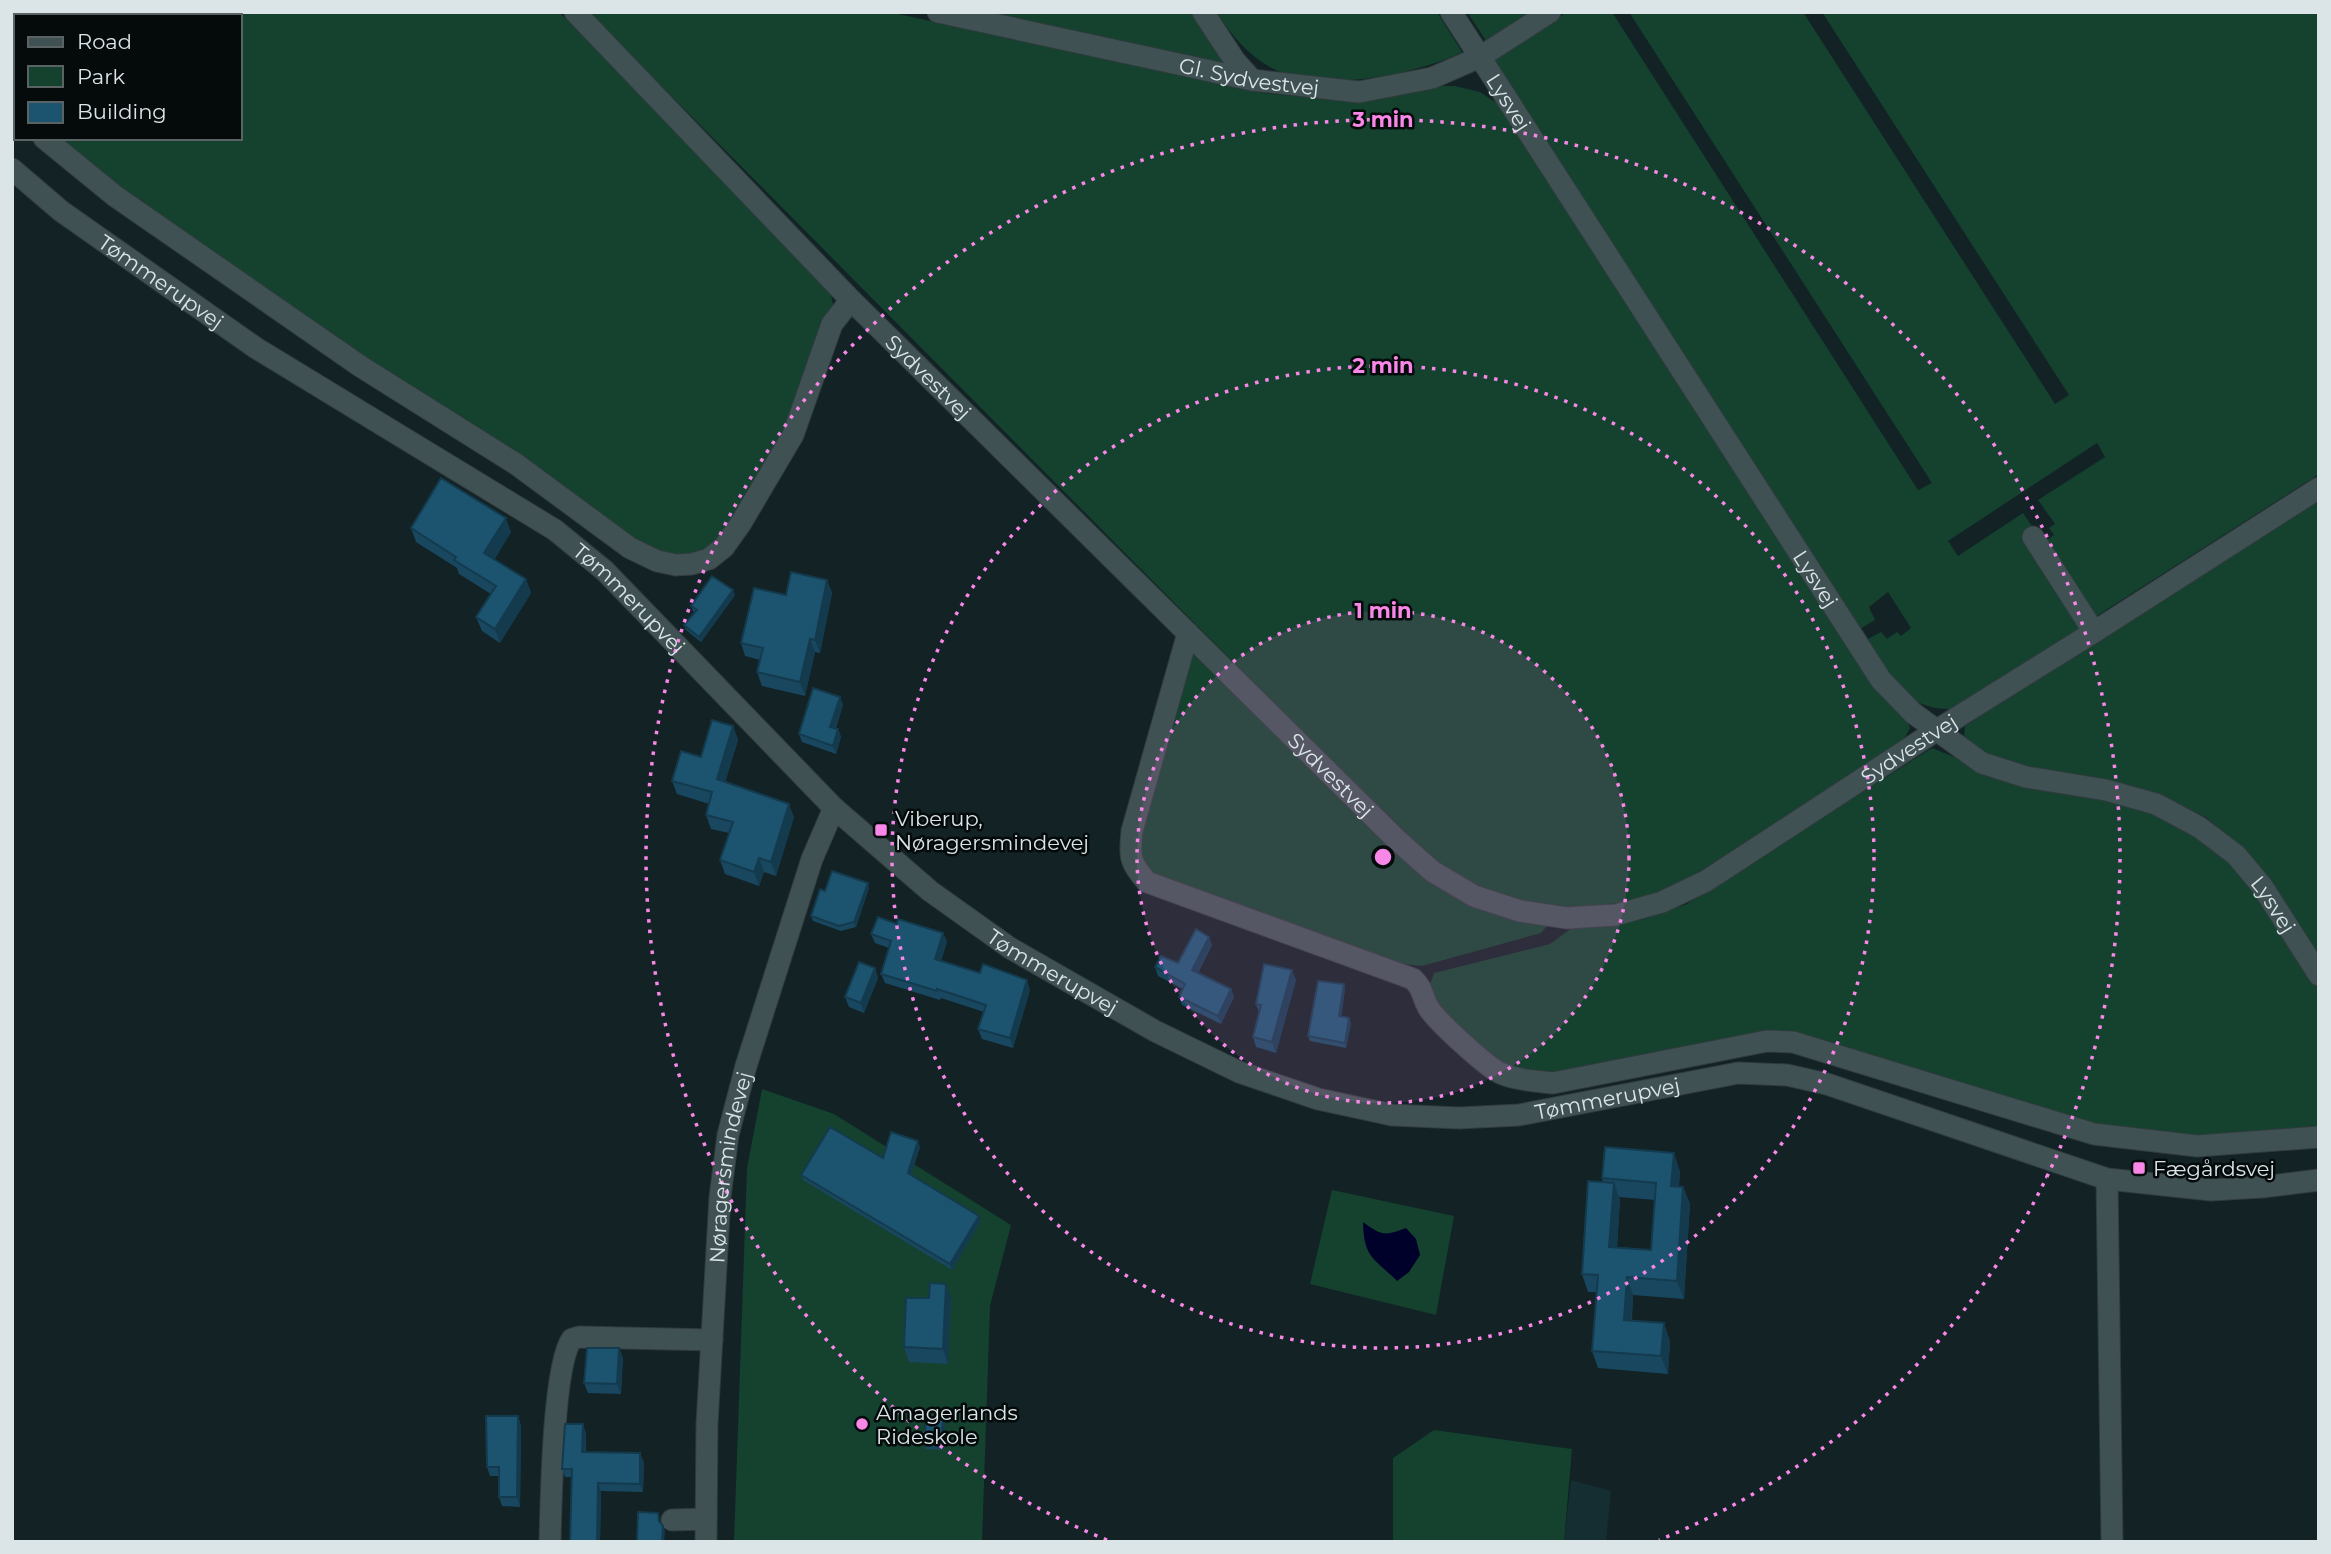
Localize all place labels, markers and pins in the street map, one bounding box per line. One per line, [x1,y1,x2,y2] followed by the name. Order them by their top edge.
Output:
[895,806,1089,855] place label: Viberup, Nøragersmindevej
[873,822,889,838] marker: Viberup, Nøragersmindevej
[1371,845,1395,869] centre of rings
[2153,1156,2275,1181] place label: Fægårdsvej
[2131,1160,2147,1176] marker: Fægårdsvej
[876,1400,1018,1449] place label: Amagerlands Rideskole
[854,1416,870,1432] marker: Amagerlands Rideskole

